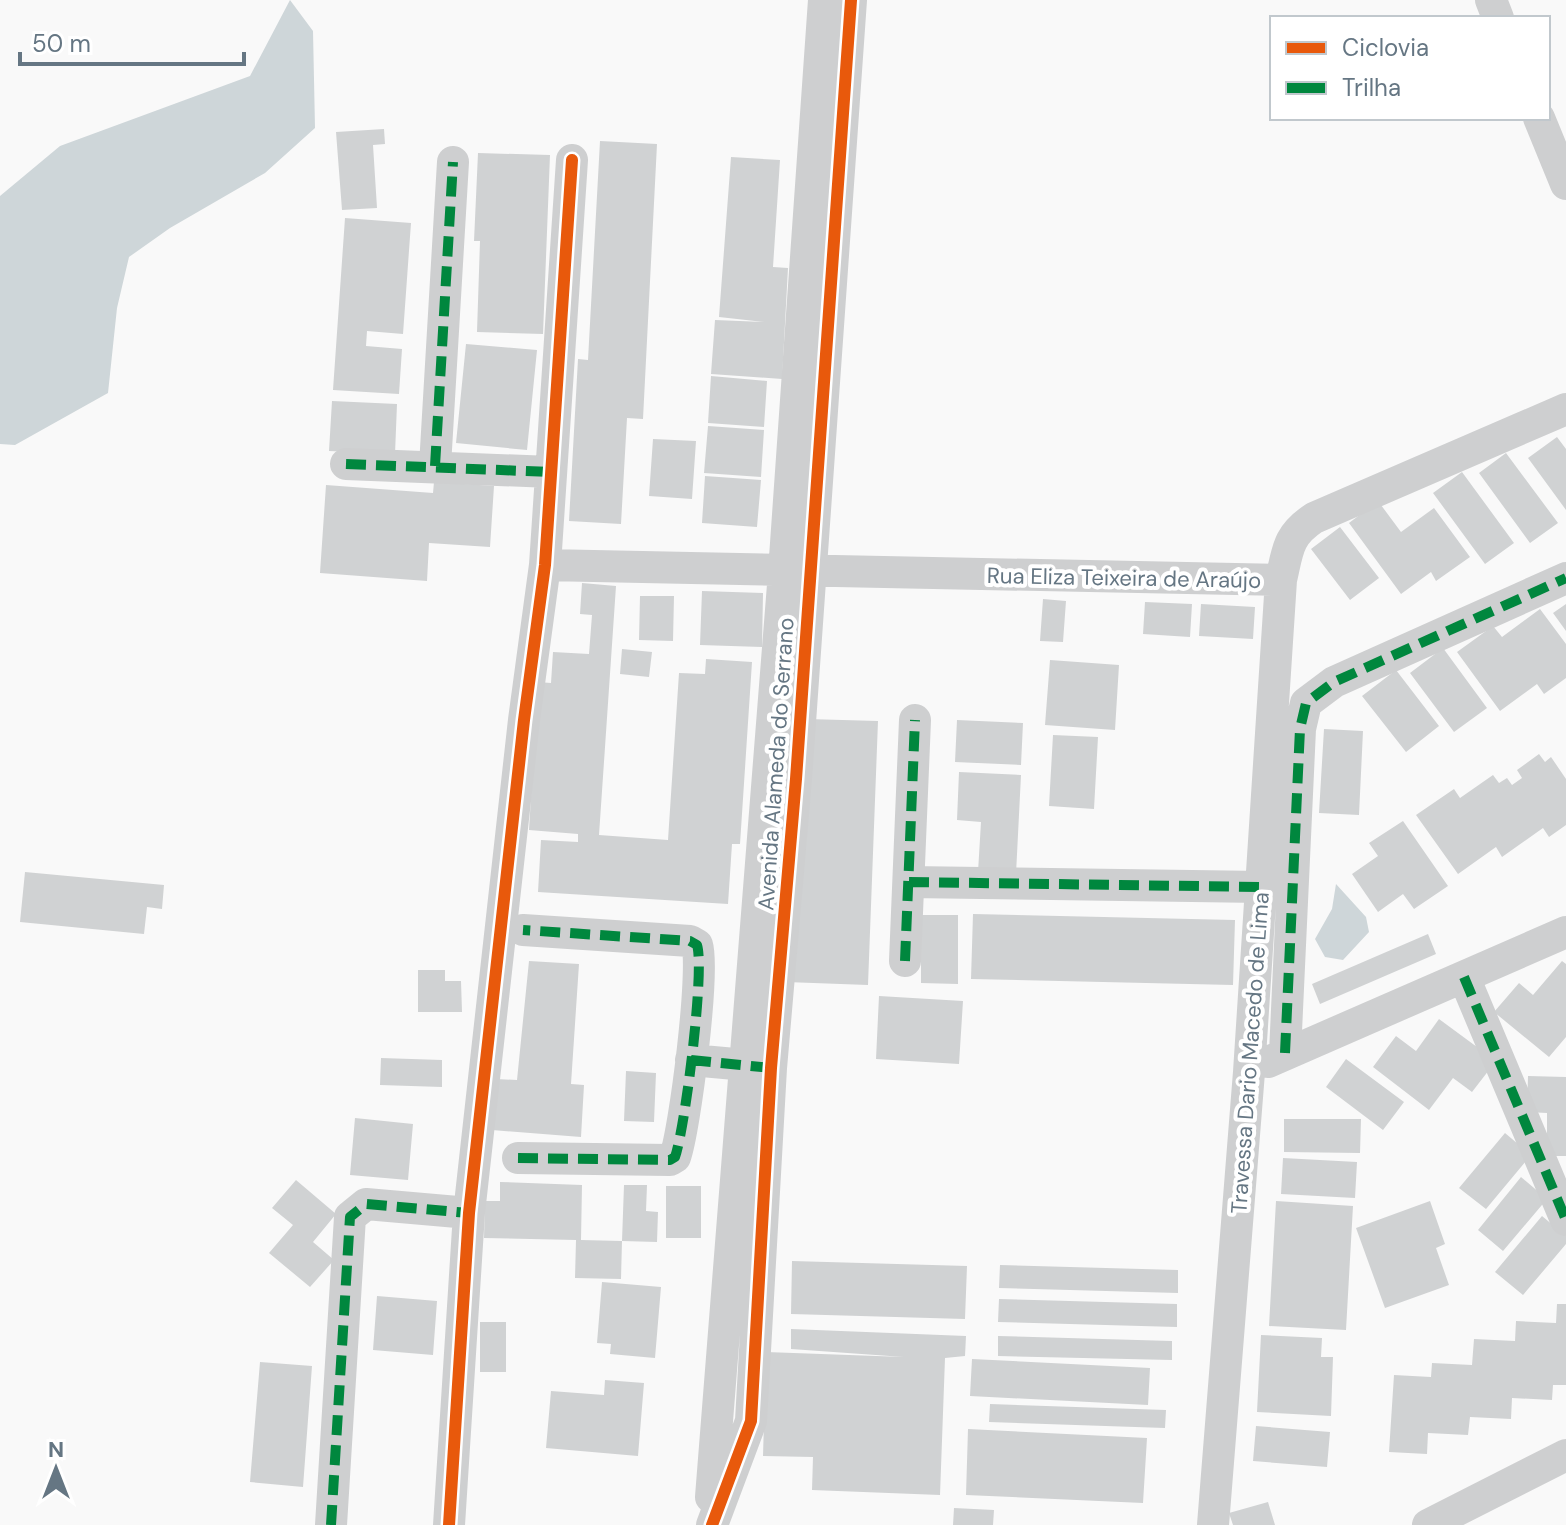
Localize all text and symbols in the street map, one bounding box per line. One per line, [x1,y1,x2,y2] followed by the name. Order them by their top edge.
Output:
[20,16,244,66] scale bar
[1270,16,1550,120] legend
[32,28,91,59] text: 50 m
[1342,32,1429,63] text: Ciclovia
[1342,72,1401,103] text: Trilha
[987,561,1261,595] street label: Rua Eliza Teixeira de Araújo
[751,617,801,911] street label: Avenida Alameda do Serrano
[1224,891,1276,1215] street label: Travessa Dario Macedo de Lima
[16,1429,96,1509] north arrow
[48,1435,64,1464] text: N

